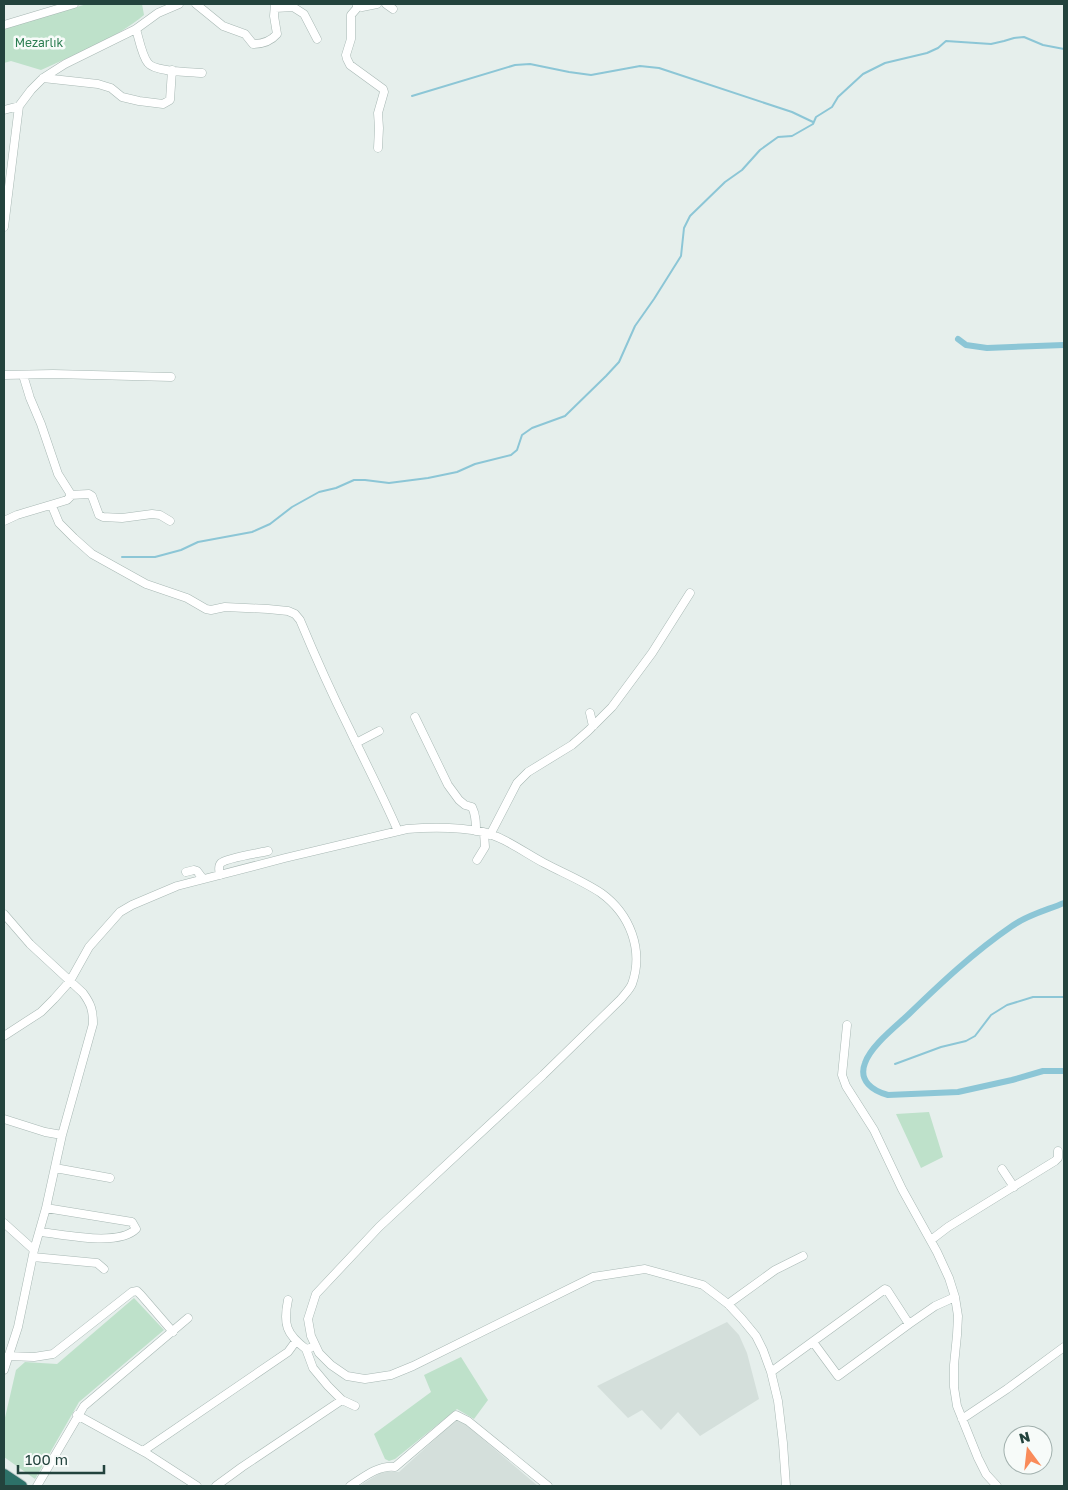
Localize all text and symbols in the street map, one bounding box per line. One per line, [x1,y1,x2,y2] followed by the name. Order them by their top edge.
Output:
[15,35,64,50] park label: Mezarlık
[1003,1425,1053,1475] north arrow
[1017,1427,1032,1447] text: N
[18,1442,104,1474] scale bar
[25,1450,68,1468] text: 100 m

